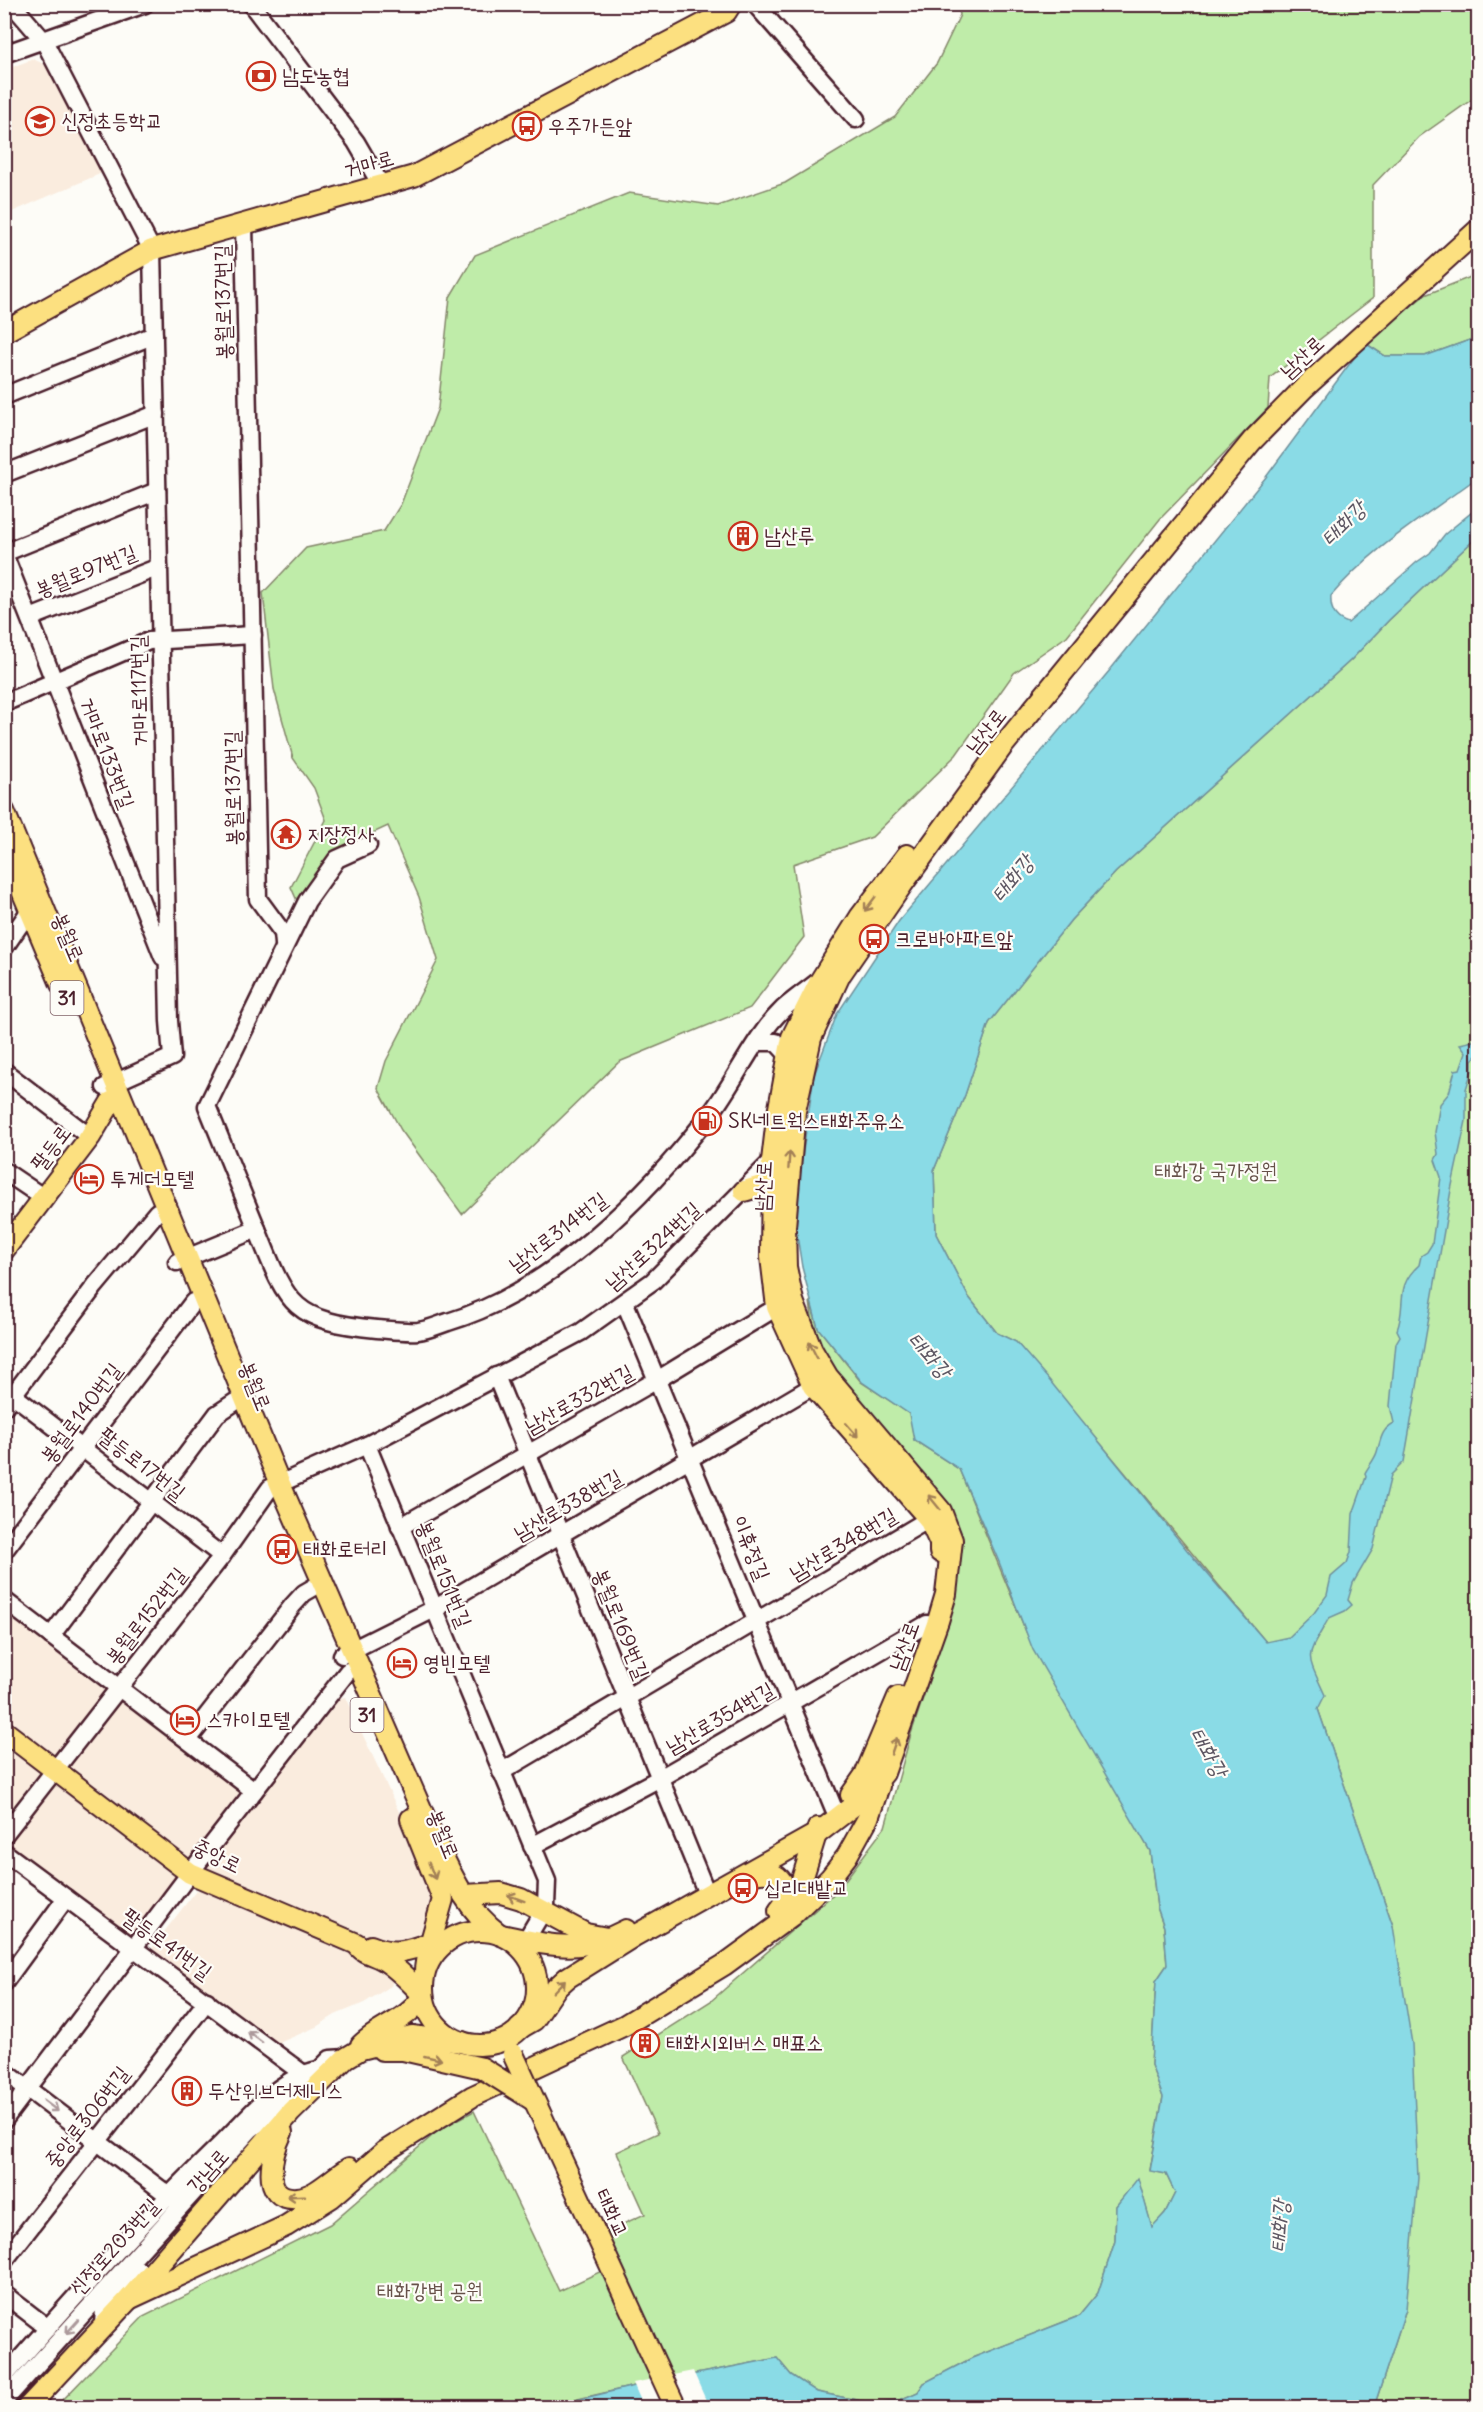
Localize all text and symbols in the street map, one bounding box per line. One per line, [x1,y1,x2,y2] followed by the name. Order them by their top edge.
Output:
[245,60,277,92] bank icon: 남도농협
[282,62,350,89] place label: 남도농협
[24,105,56,137] school or university icon: 신정초등학교
[61,107,162,134] place label: 신정초등학교
[511,110,543,142] bus stop icon: 우주가든앞
[548,112,633,139] place label: 우주가든앞
[341,144,397,183] street label: 거마로
[208,244,237,360] street label: 봉월로137번길
[1274,329,1329,384] street label: 남산로
[1314,493,1373,552] water label: 태화강
[727,520,759,552] building icon: 남산루
[764,522,815,549] place label: 남산루
[31,538,141,603] street label: 봉월로97번길
[124,635,153,747] street label: 거마로117번길
[74,694,141,812] street label: 거마로133번길
[959,702,1012,759] street label: 남산로
[218,730,247,846] street label: 봉월로137번길
[270,818,302,850] temple icon: 지장정사
[307,820,375,847] place label: 지장정사
[984,847,1041,907] water label: 태화강
[864,895,876,911] one-way arrow
[46,908,91,965] street label: 봉월로
[858,923,890,955] bus stop icon: 크로바아파트앞
[895,925,1013,952] place label: 크로바아파트앞
[50,981,84,1015] road number: 31
[691,1105,723,1137] fuel station icon: SK네트웍스태화주유소
[728,1107,905,1134] place label: SK네트웍스태화주유소
[25,1119,77,1176] street label: 팔등로
[784,1150,795,1170] one-way arrow
[1154,1157,1278,1184] park label: 태화강 국가정원
[748,1160,777,1212] street label: 남산로
[73,1163,105,1195] hotel icon: 투게더모텔
[110,1165,195,1192] place label: 투게더모텔
[503,1186,612,1277] street label: 남산로314번길
[599,1195,706,1296] street label: 남산로324번길
[902,1326,960,1386] water label: 태화강
[806,1341,818,1359] one-way arrow
[34,1357,127,1468] street label: 봉월로140번길
[233,1357,277,1414] street label: 봉월로
[520,1358,638,1439] street label: 남산로332번길
[93,1421,191,1506] street label: 팔등로17번길
[845,1422,859,1437] one-way arrow
[509,1463,627,1546] street label: 남산로338번길
[927,1495,941,1510] one-way arrow
[784,1501,901,1586] street label: 남산로348번길
[726,1511,777,1584] street label: 이휴정길
[411,1516,478,1631] street label: 봉월로151번길
[266,1533,298,1565] bus stop icon: 태화로터리
[303,1535,388,1562] place label: 태화로터리
[99,1561,192,1670] street label: 봉월로152번길
[587,1565,656,1683] street label: 봉월로169번길
[882,1617,925,1674] street label: 남산로
[386,1647,418,1679] hotel icon: 영빈모텔
[423,1649,491,1676] place label: 영빈모텔
[661,1676,779,1759] street label: 남산로354번길
[350,1698,384,1732] road number: 31
[169,1704,201,1736] hotel icon: 스카이모텔
[206,1706,291,1733] place label: 스카이모텔
[1184,1722,1236,1784] water label: 태화강
[889,1738,900,1756] one-way arrow
[421,1805,465,1862] street label: 봉월로
[189,1832,246,1879] street label: 중앙로
[427,1861,438,1880] one-way arrow
[727,1872,759,1904] bus stop icon: 십리대밭교
[764,1874,849,1901] place label: 십리대밭교
[507,1892,526,1903] one-way arrow
[117,1902,218,1985] street label: 팔등로41번길
[552,1979,566,1994] one-way arrow
[629,2027,661,2059] building icon: 태화시외버스 매표소
[666,2029,823,2056] place label: 태화시외버스 매표소
[248,2031,264,2044] one-way arrow
[423,2053,443,2064] one-way arrow
[38,2060,135,2173] street label: 중앙로306번길
[171,2075,203,2107] building icon: 두산위브더제니스
[208,2077,343,2104] place label: 두산위브더제니스
[43,2100,59,2113] one-way arrow
[181,2143,234,2199] street label: 강남로
[590,2184,635,2241] street label: 태화교
[286,2190,306,2202] one-way arrow
[63,2192,164,2301] street label: 신정로203번길
[1263,2196,1295,2253] water label: 태화강
[377,2277,483,2304] park label: 태화강변 공원
[65,2319,79,2334] one-way arrow

